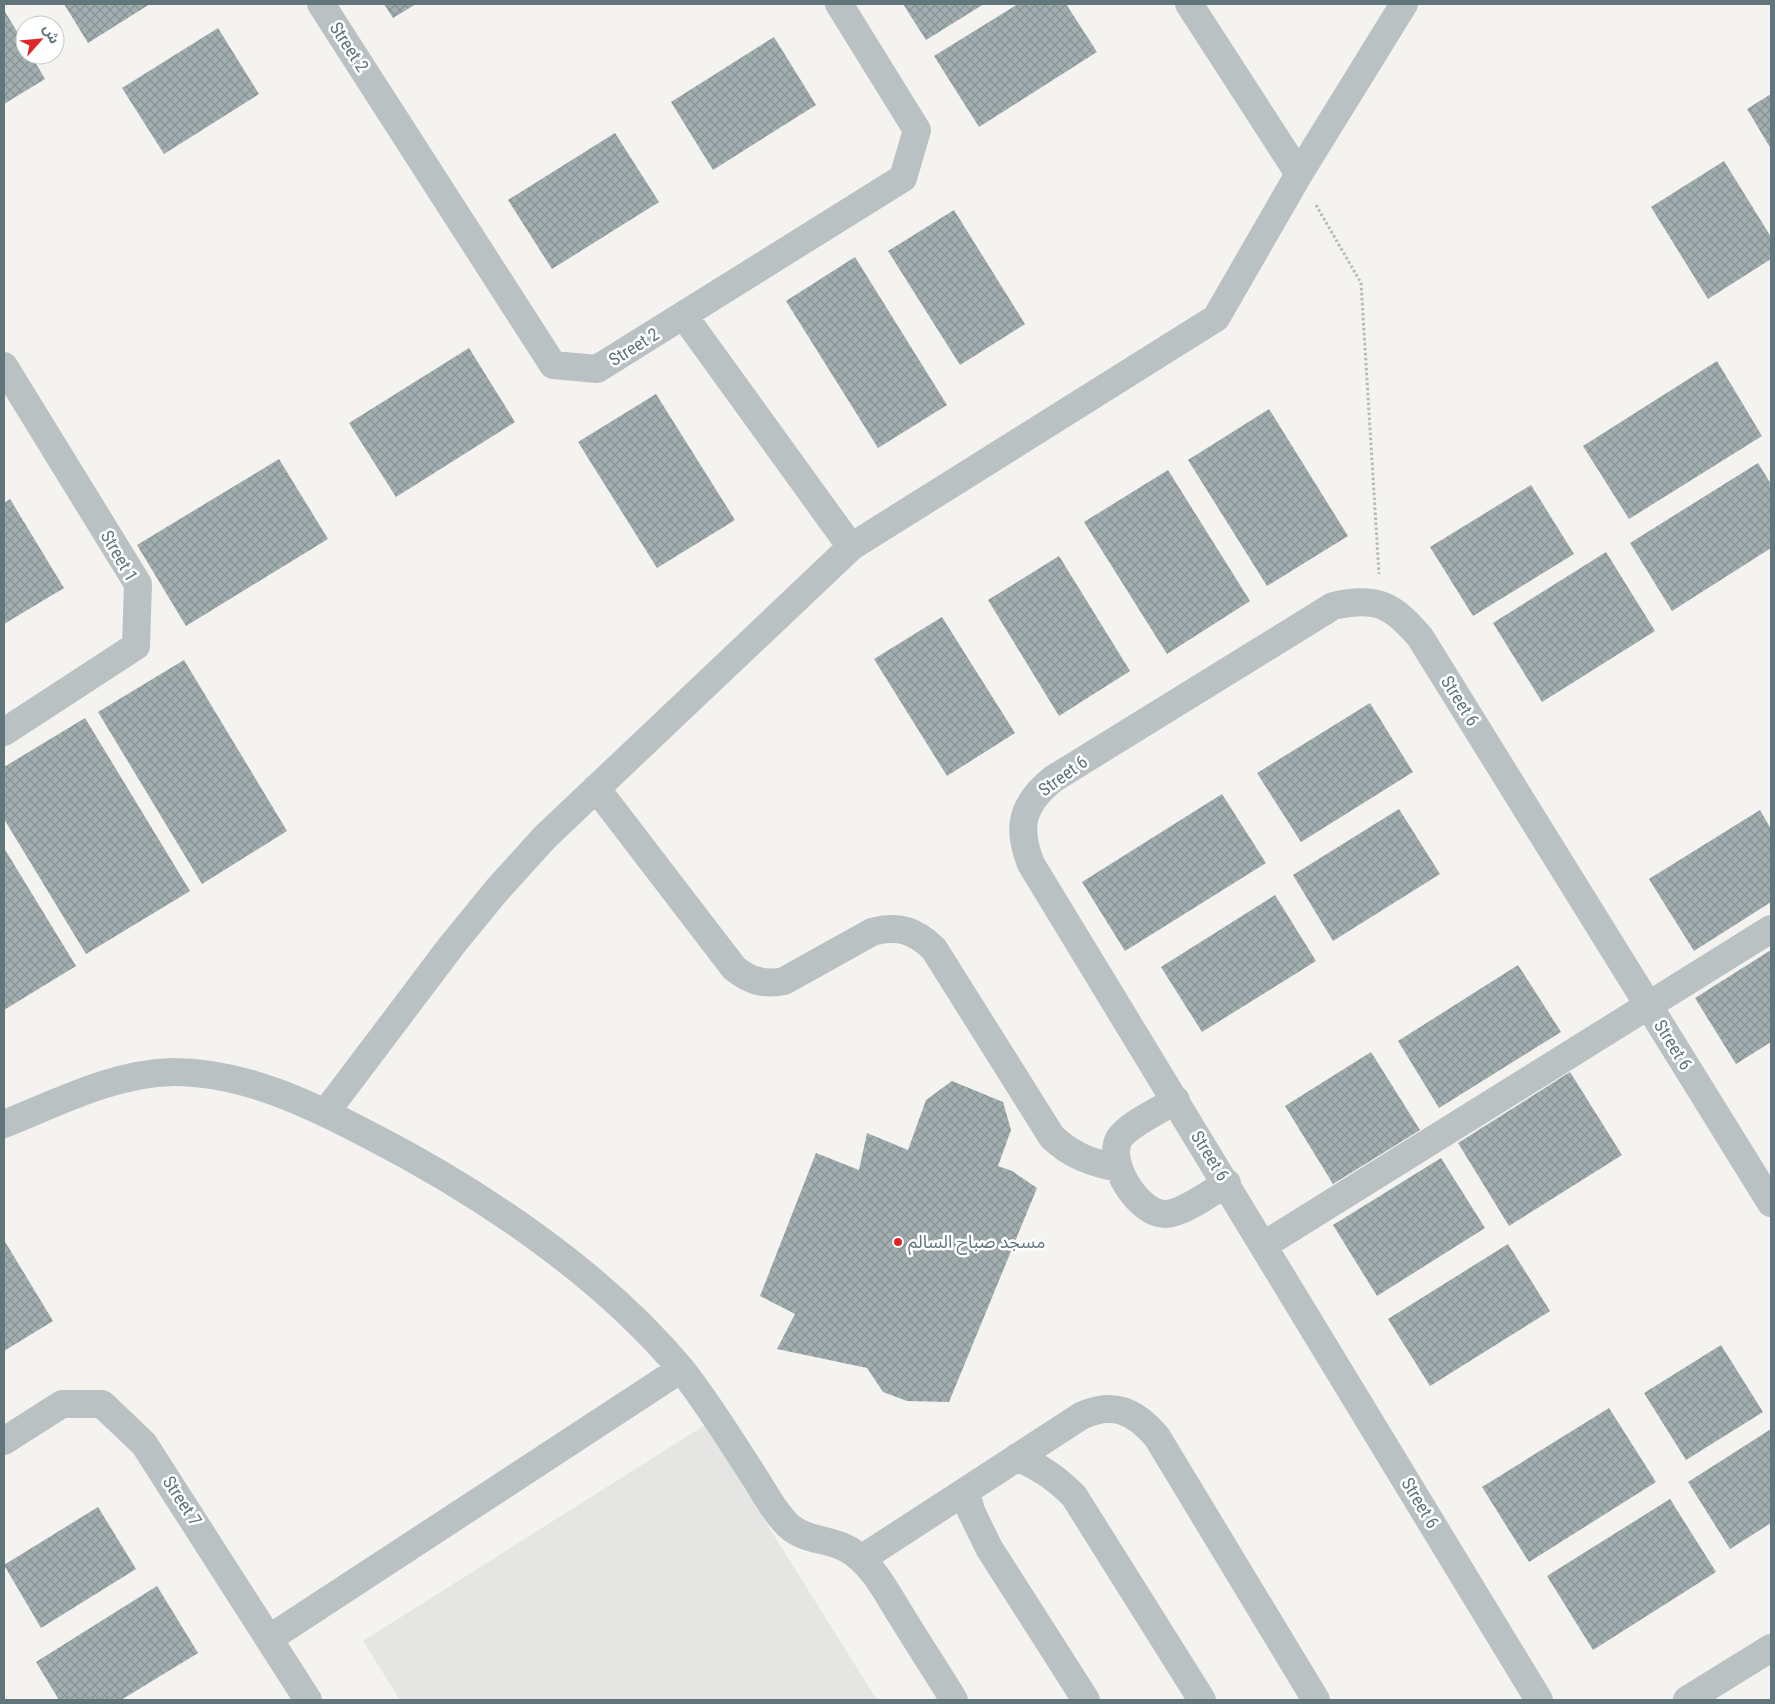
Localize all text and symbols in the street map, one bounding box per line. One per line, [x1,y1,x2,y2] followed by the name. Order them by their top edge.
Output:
[15,15,65,65] north arrow
[326,18,373,76] street label: Street 2
[40,22,63,46] text: ش
[605,323,663,370] street label: Street 2
[97,527,142,585] street label: Street 1
[1437,672,1484,730] street label: Street 6
[1034,751,1091,800] street label: Street 6
[1650,1016,1697,1074] street label: Street 6
[1187,1127,1234,1185] street label: Street 6
[908,1231,1046,1255] place label: مسجد صباح السالم
[892,1236,904,1248] marker: مسجد صباح السالم
[159,1472,206,1530] street label: Street 7
[1397,1474,1444,1532] street label: Street 6

